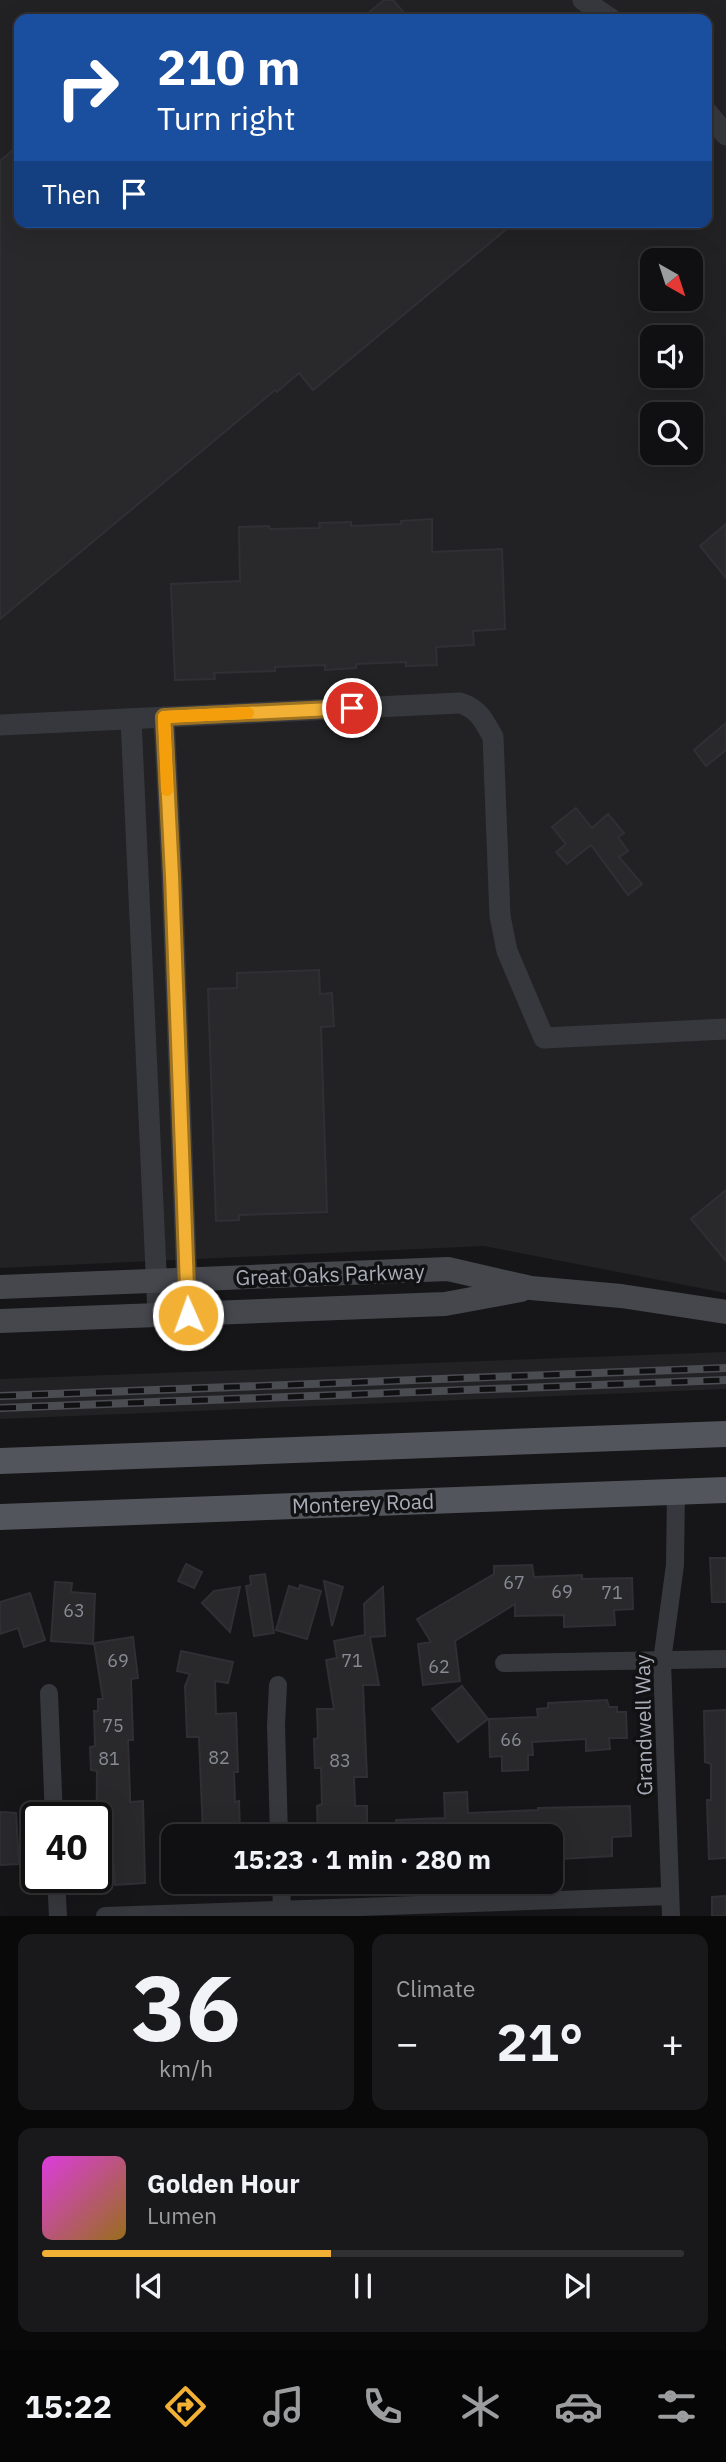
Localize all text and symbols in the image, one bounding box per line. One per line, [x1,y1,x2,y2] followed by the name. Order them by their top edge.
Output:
[157,35,301,98] text: 210 m
[42,42,133,133] icon: right
[157,97,295,139] text: Turn right
[115,175,153,213] icon: arrive
[42,177,101,211] text: Then
[640,248,704,312] north arrow
[640,248,703,465] map controls
[640,325,703,388] button: sound
[640,402,703,465] button: search
[322,678,382,738] pin
[333,689,371,727] icon: arrive
[235,1257,426,1291] street label: Great Oaks Parkway
[151,1278,225,1352] position arrow
[291,1487,435,1519] street label: Monterey Road
[503,1571,525,1594] house number: 67
[551,1580,573,1603] house number: 69
[601,1581,623,1604] house number: 71
[63,1599,85,1622] house number: 63
[107,1649,129,1672] house number: 69
[341,1649,363,1672] house number: 71
[628,1654,658,1796] street label: Grandwell Way
[428,1655,450,1678] house number: 62
[102,1714,124,1737] house number: 75
[500,1728,522,1751] house number: 66
[208,1746,230,1769] house number: 82
[98,1747,120,1770] house number: 81
[329,1749,351,1772] house number: 83
[21,1802,112,1893] speed limit sign: 40
[233,1842,491,1876] text: 15:23 · 1 min · 280 m
[131,1948,241,2066] text: 36
[396,1973,475,2003] text: Climate
[497,2008,583,2075] text: 21°
[396,2018,419,2067] text: −
[661,2018,684,2067] text: +
[159,2053,213,2083] text: km/h
[147,2166,300,2200] text: Golden Hour
[147,2200,217,2230] text: Lumen
[130,2267,168,2305] icon: previous
[344,2267,382,2305] icon: pause
[558,2267,596,2305] icon: next
[161,2382,210,2431] icon: directions
[259,2382,308,2431] icon: music
[358,2382,407,2431] icon: phone
[456,2382,505,2431] icon: climate
[554,2382,603,2431] icon: car
[652,2382,701,2431] icon: filters
[25,2385,112,2427] text: 15:22

